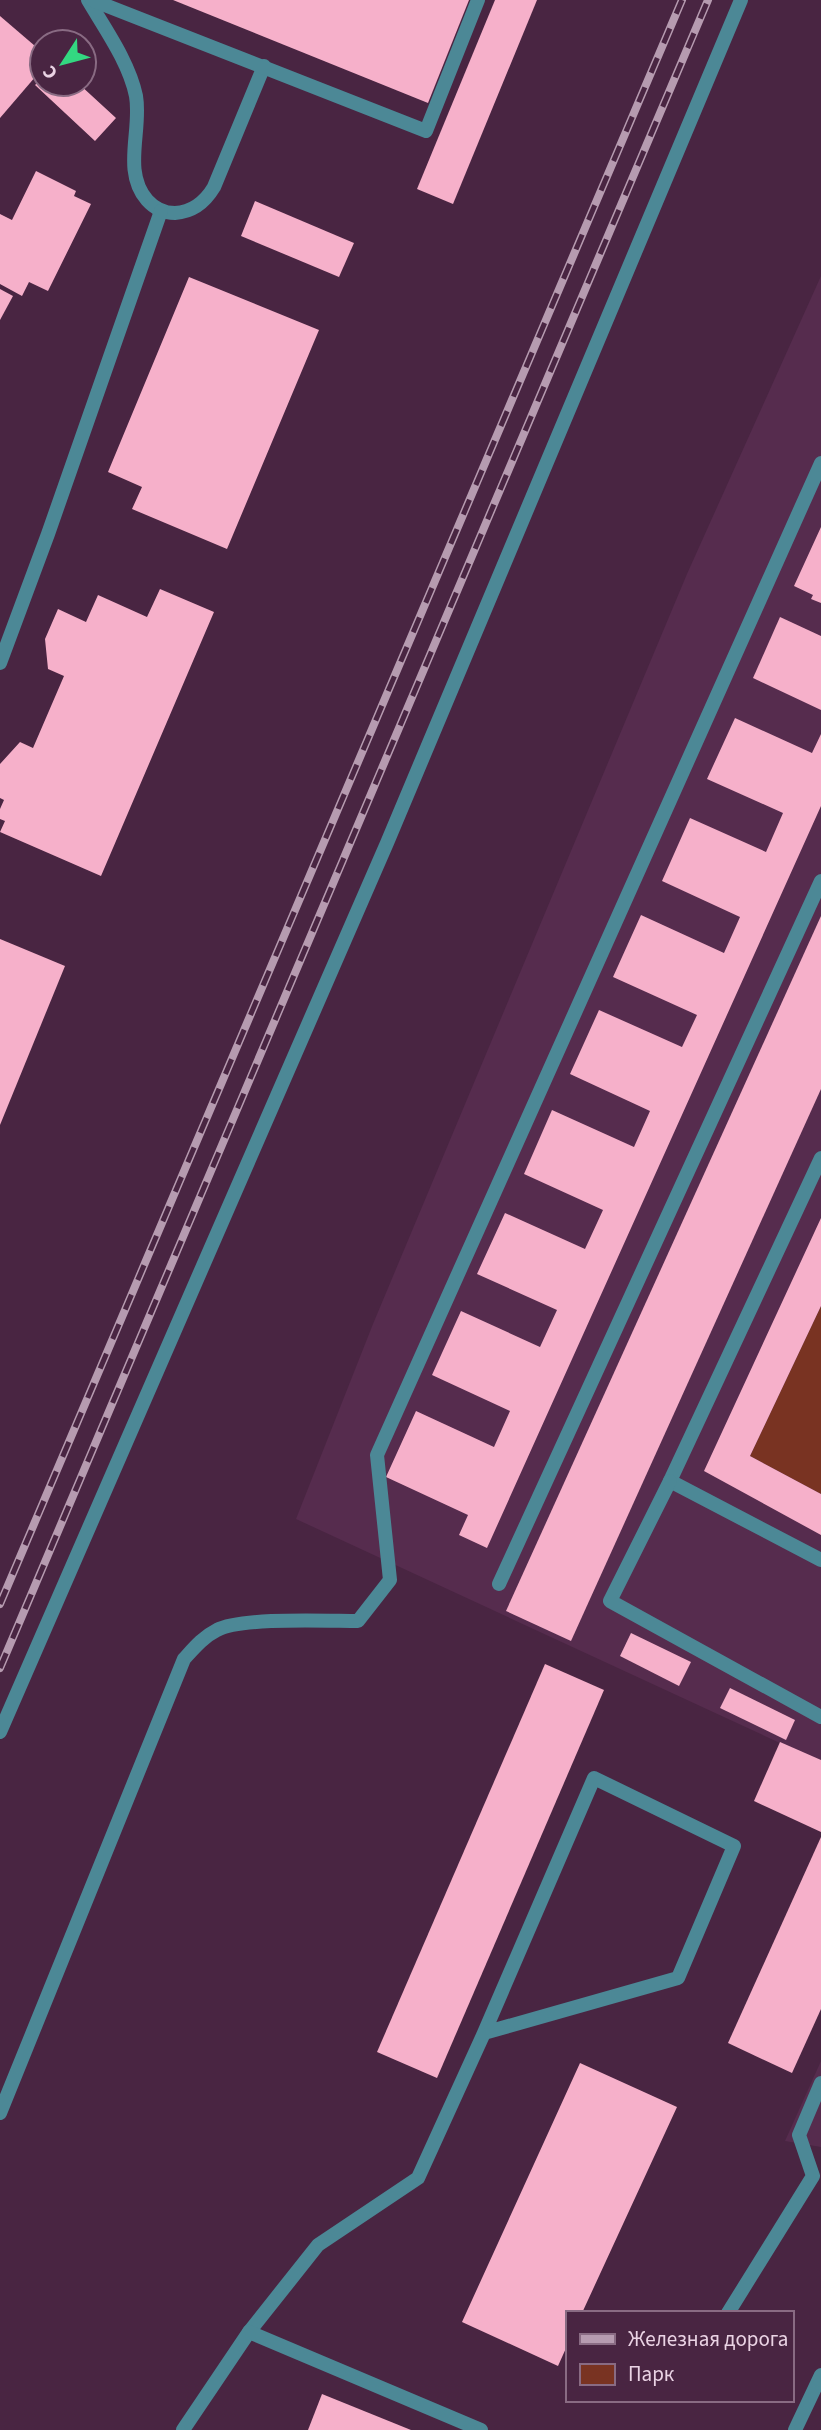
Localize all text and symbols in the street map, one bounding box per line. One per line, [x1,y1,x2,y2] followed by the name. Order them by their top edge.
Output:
[28,28,98,98] north arrow
[36,60,65,85] text: С
[566,2311,793,2402] legend
[628,2324,788,2354] text: Железная дорога
[628,2359,675,2389] text: Парк

